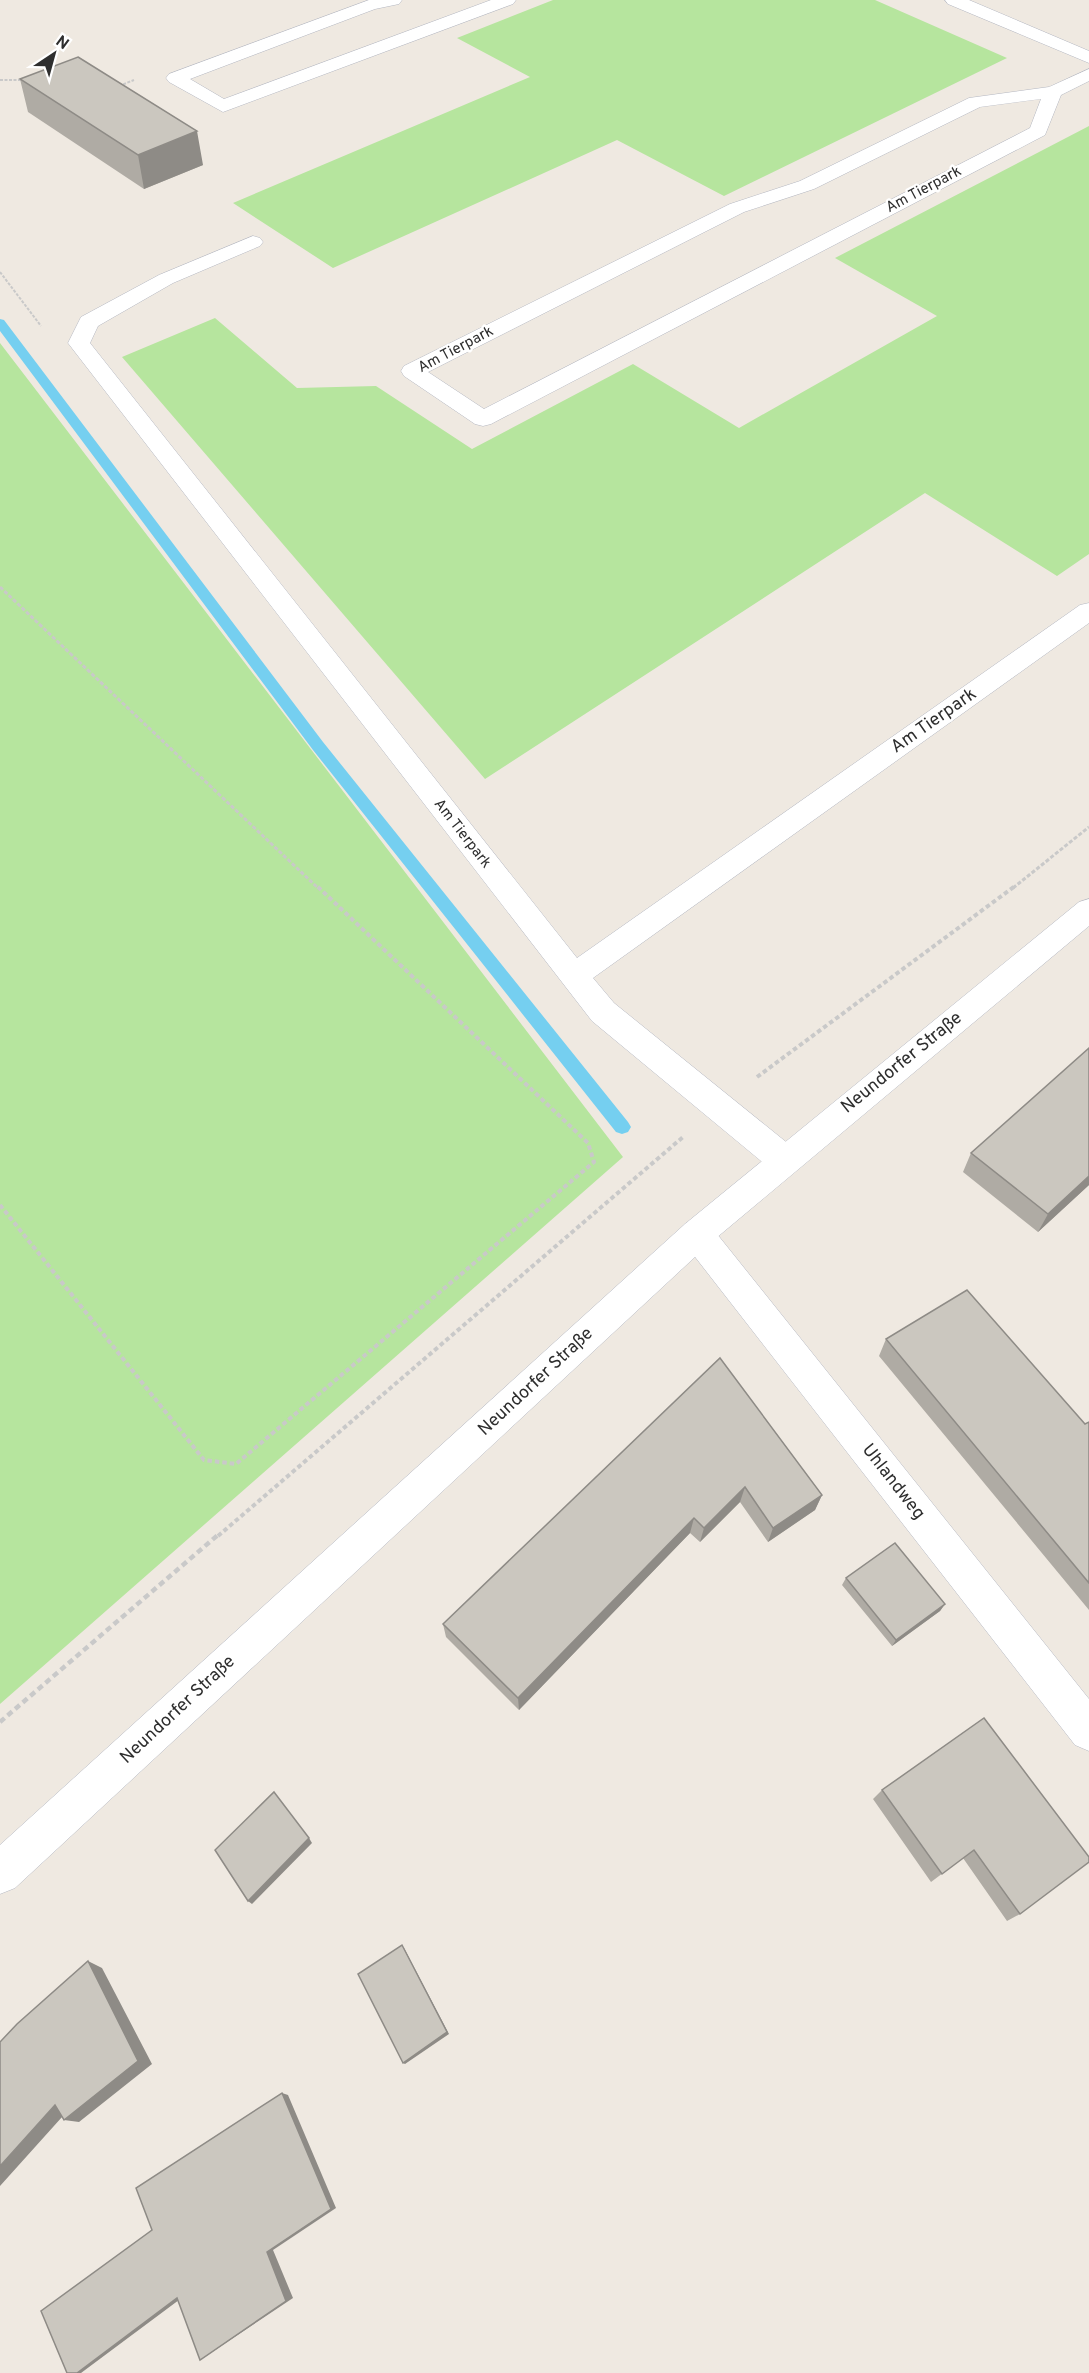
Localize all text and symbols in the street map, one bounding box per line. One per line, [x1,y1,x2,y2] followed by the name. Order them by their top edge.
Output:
[24,24,84,84] north arrow
[51,32,72,55] text: N
[883,162,965,218] street label: Am Tierpark
[415,322,497,378] street label: Am Tierpark
[887,683,981,759] street label: Am Tierpark
[429,796,495,873] street label: Am Tierpark
[837,1007,967,1119] street label: Neundorfer Straße
[474,1323,598,1441] street label: Neundorfer Straße
[856,1439,930,1525] street label: Uhlandweg
[116,1651,240,1769] street label: Neundorfer Straße

